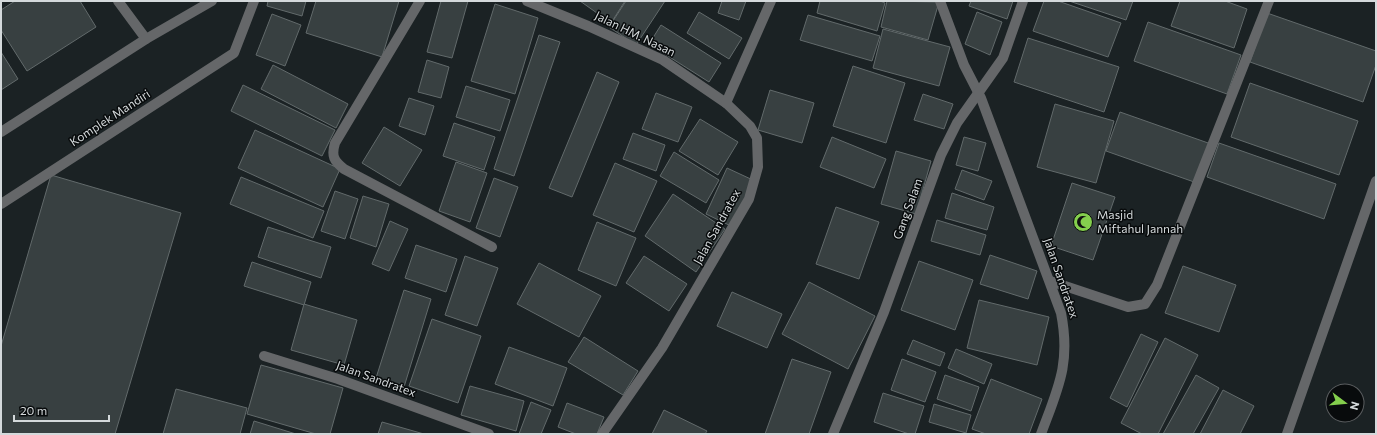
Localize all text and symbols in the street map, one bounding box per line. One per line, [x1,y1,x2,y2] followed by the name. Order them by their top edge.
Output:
[592,8,678,60] street label: Jalan HM. Nasan
[67,86,152,148] street label: Komplek Mandiri
[890,176,925,241] street label: Gang Salam
[690,186,744,267] street label: Jalan Sandratex
[1097,207,1183,236] place label: Masjid Miftahul Jannah
[1072,211,1094,233] mosque icon: Masjid Miftahul Jannah
[1041,236,1082,321] street label: Jalan Sandratex
[334,357,419,400] street label: Jalan Sandratex
[1325,383,1365,423] north arrow
[14,397,109,423] scale bar
[1348,400,1362,412] text: N
[20,403,47,417] text: 20 m

